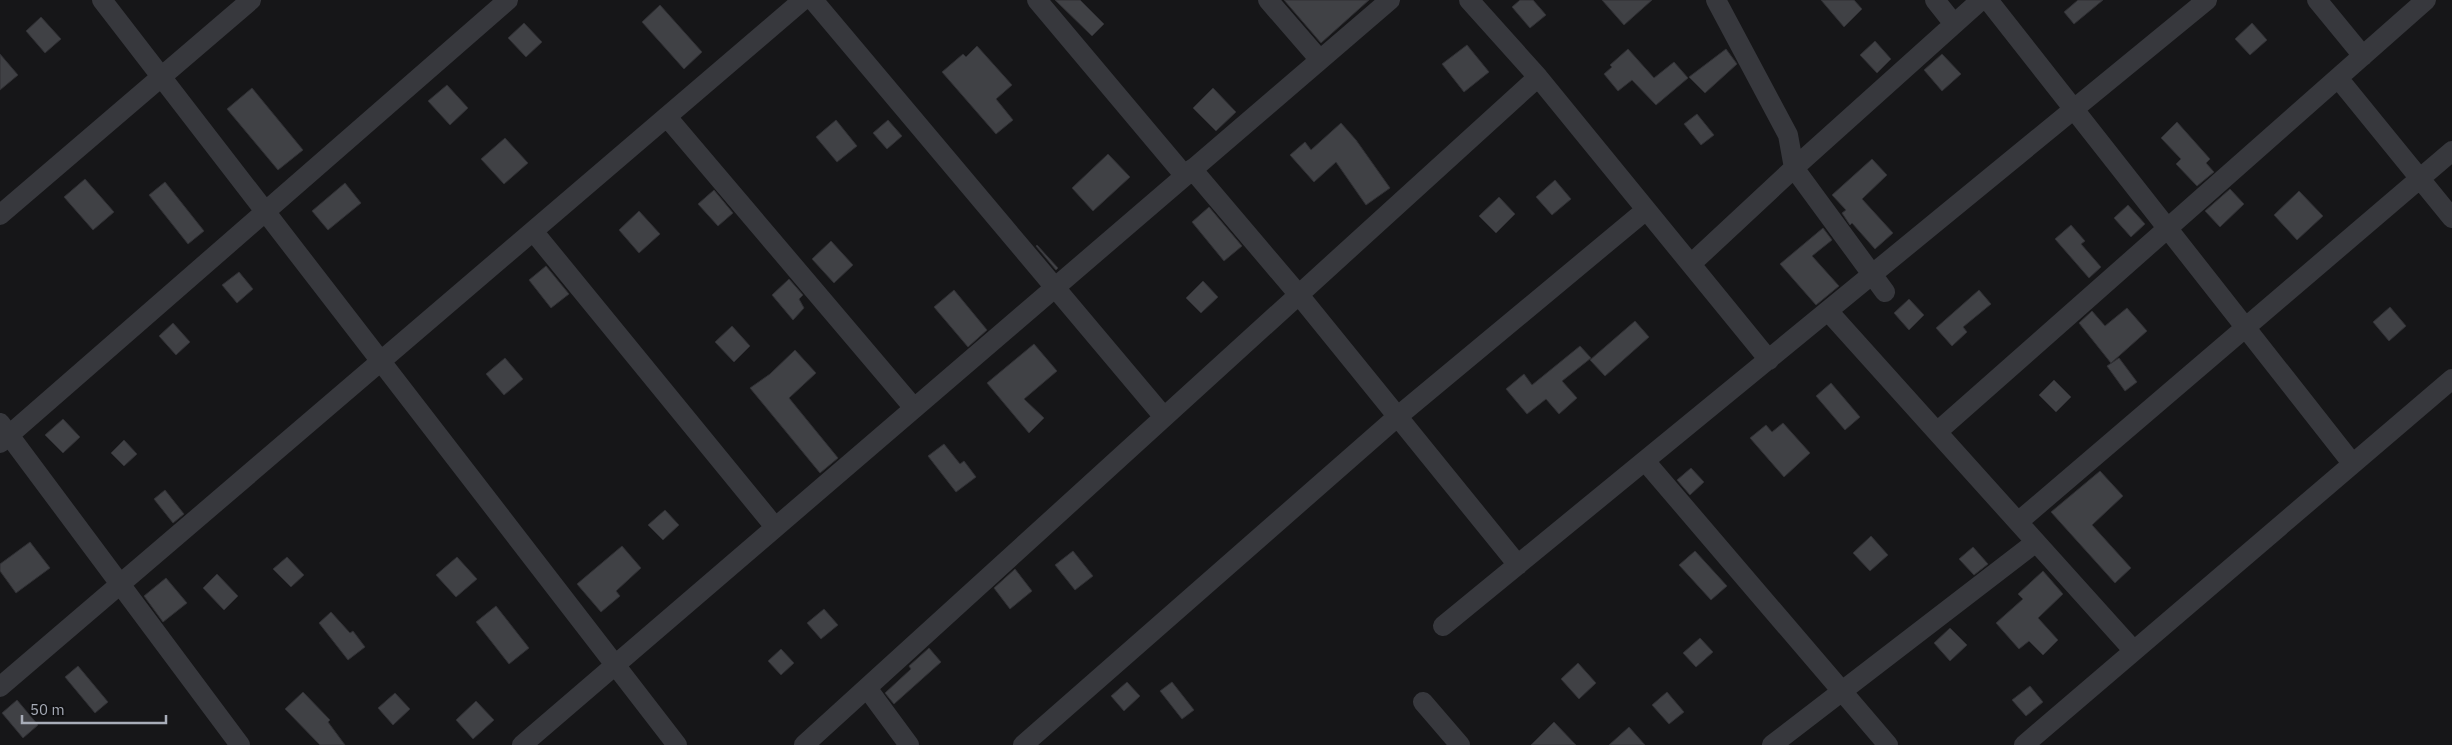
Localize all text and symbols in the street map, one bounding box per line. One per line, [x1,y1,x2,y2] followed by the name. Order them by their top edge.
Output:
[22,692,166,724] scale bar
[30,700,65,719] text: 50 m

